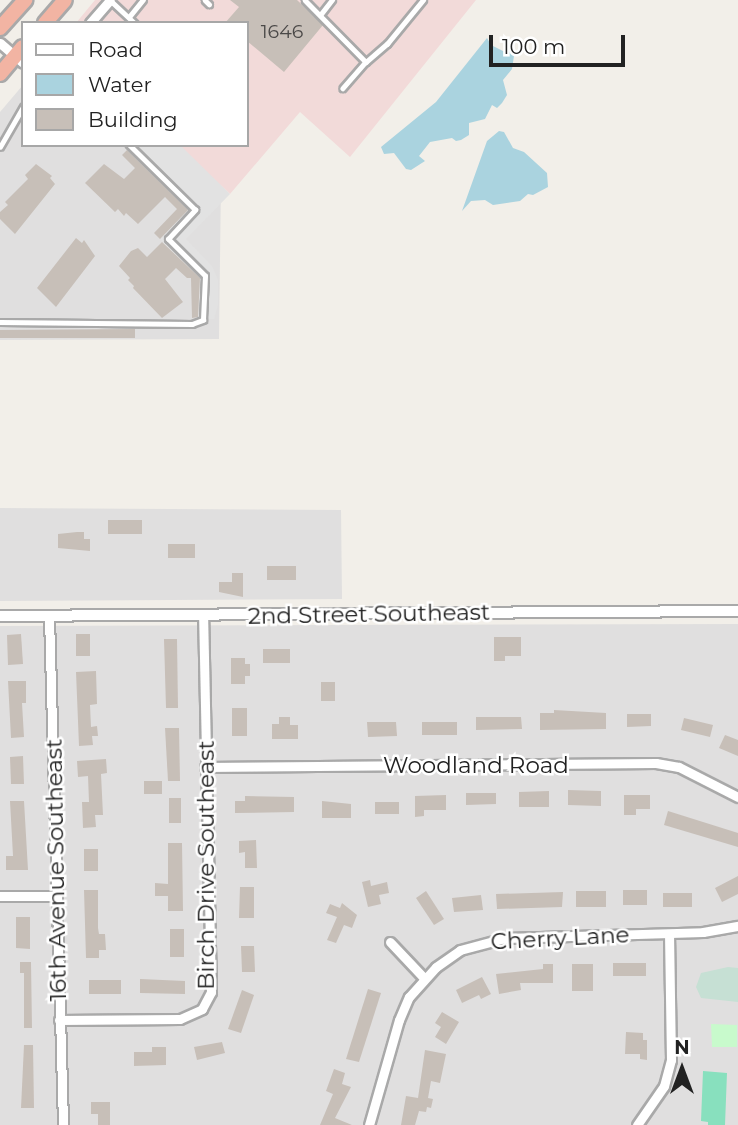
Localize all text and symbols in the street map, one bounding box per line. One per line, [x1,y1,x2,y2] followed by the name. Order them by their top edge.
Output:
[21,21,248,147] legend
[261,21,303,43] house number: 1646
[493,21,630,65] scale bar
[502,34,565,59] text: 100 m
[88,37,143,62] text: Road
[88,72,152,97] text: Water
[88,107,178,132] text: Building
[248,598,490,630] street label: 2nd Street Southeast
[40,738,72,1002] street label: 16th Avenue Southeast
[192,740,220,990] street label: Birch Drive Southeast
[383,751,569,779] street label: Woodland Road
[490,921,630,955] street label: Cherry Lane
[647,1034,717,1104] north arrow
[674,1036,690,1059] text: N

